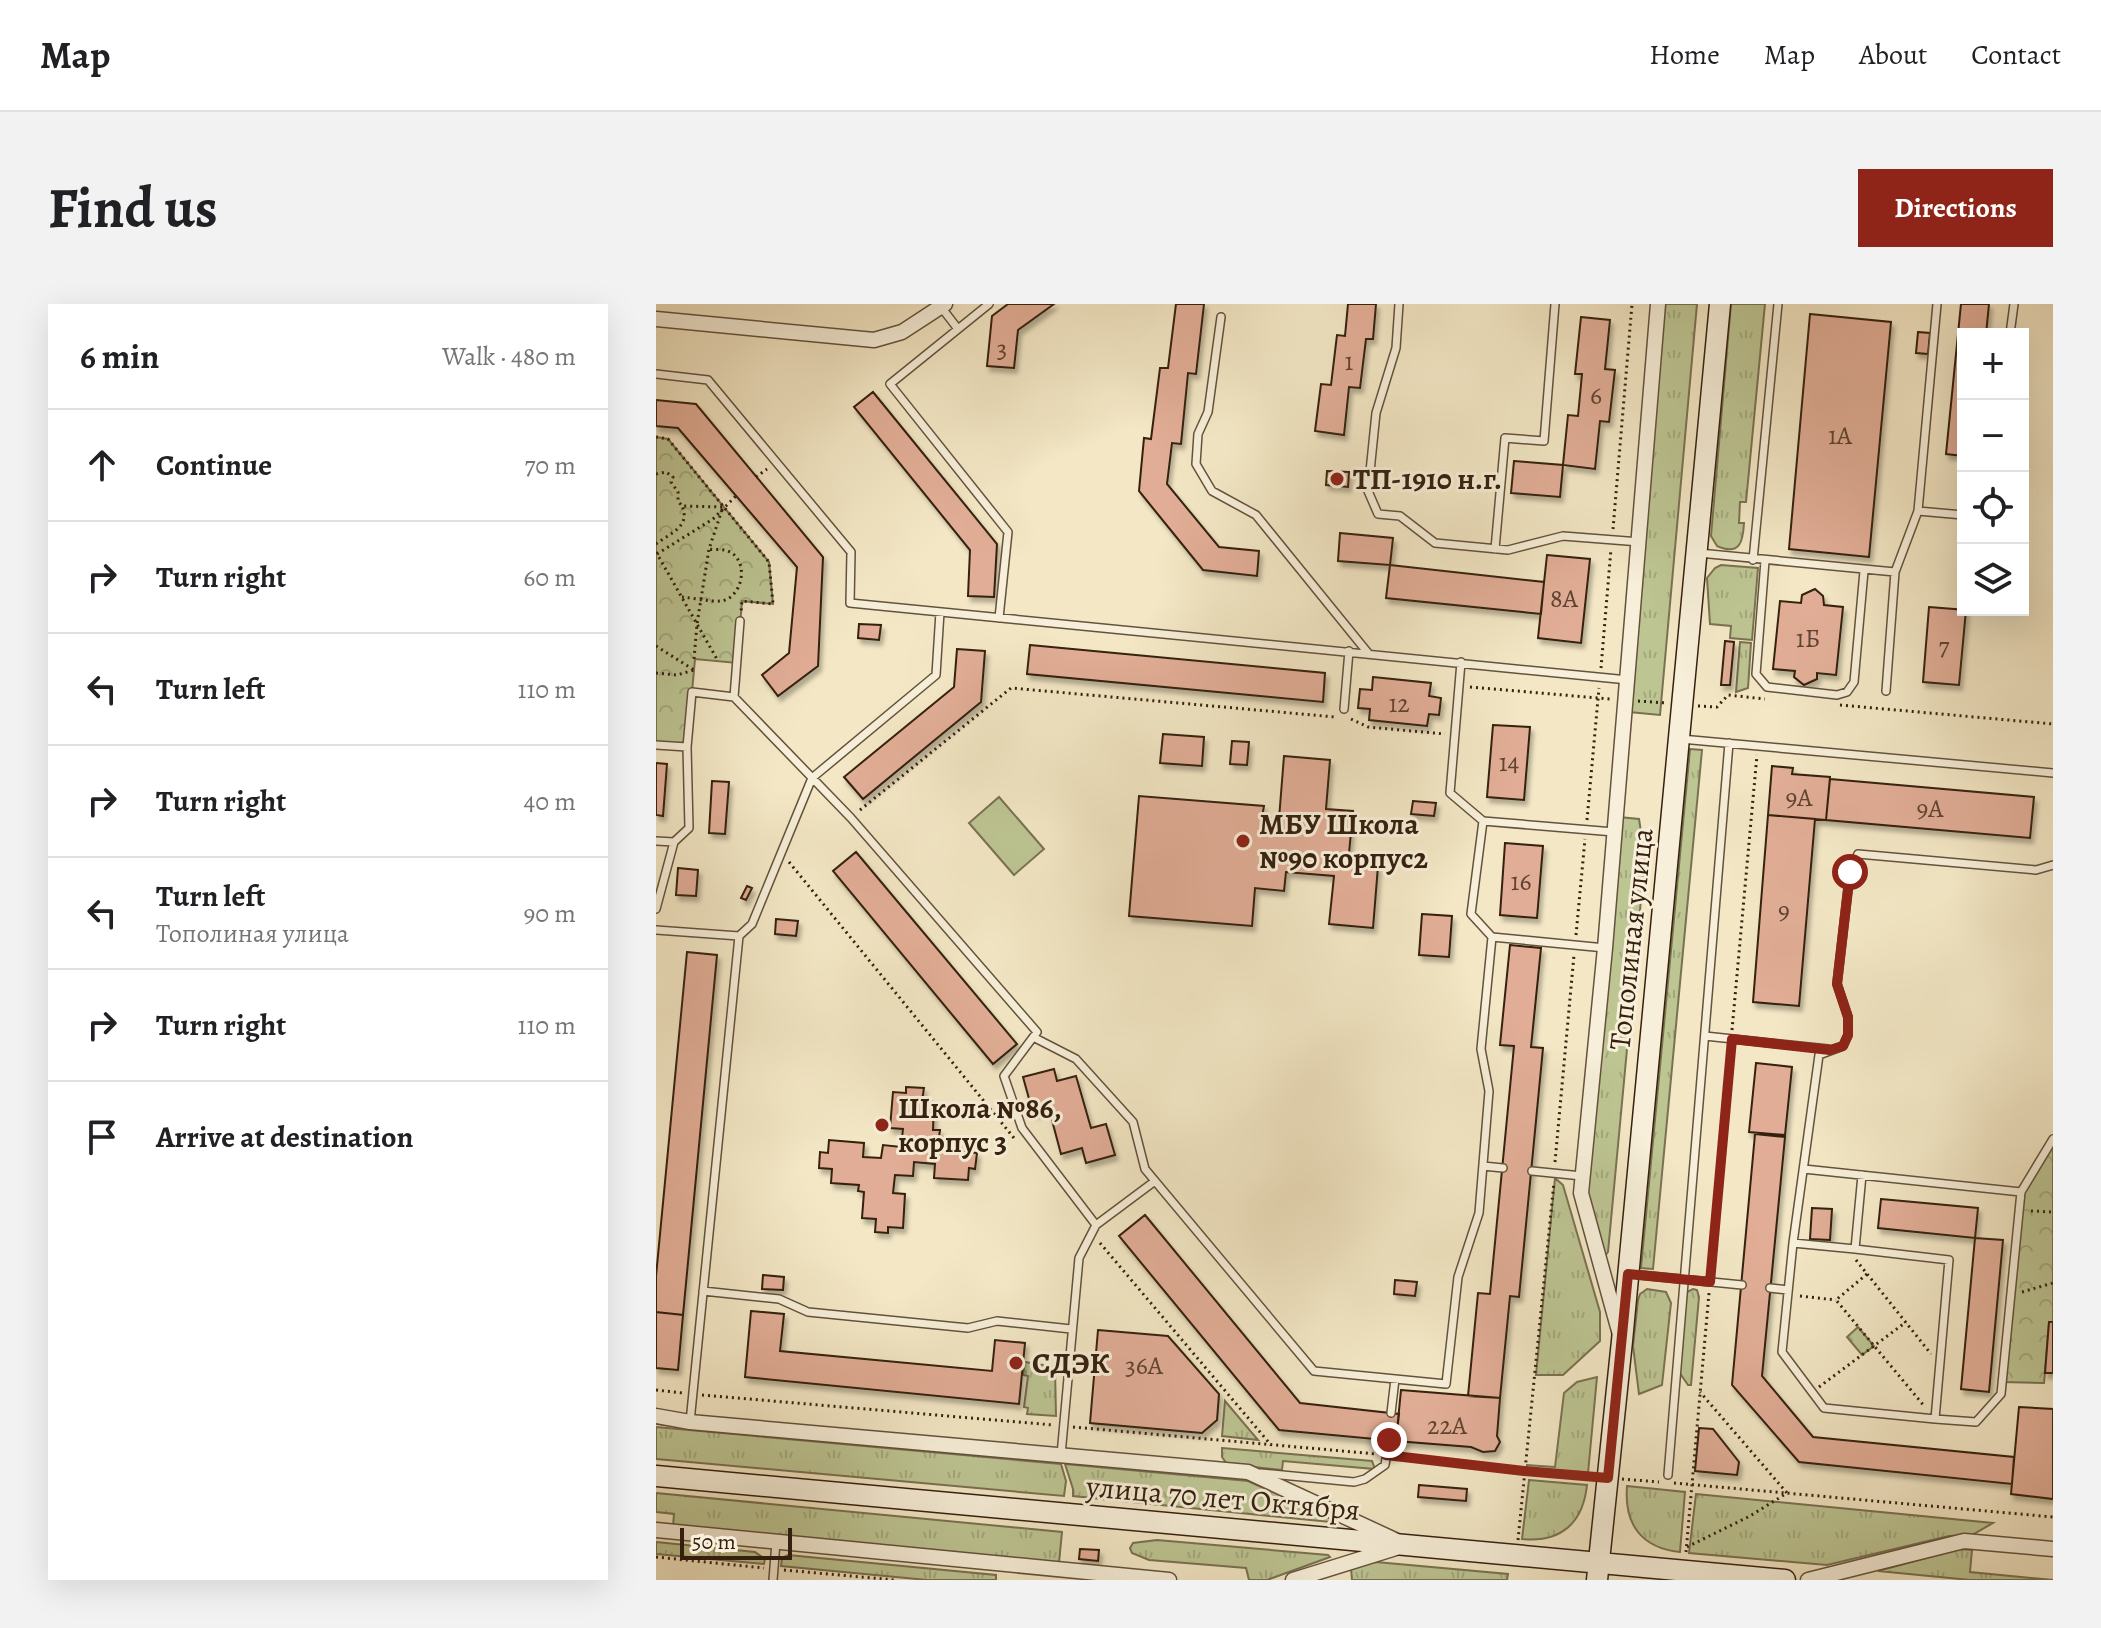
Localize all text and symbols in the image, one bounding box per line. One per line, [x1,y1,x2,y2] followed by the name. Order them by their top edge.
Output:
[40,29,110,81] text: Map
[1649,36,1720,74] text: Home
[1764,36,1815,74] text: Map
[1859,36,1927,74] text: About
[1971,36,2061,74] text: Contact
[1858,169,2053,247] button: Directions
[48,170,218,246] text: Find us
[1957,328,2029,616] map controls
[1957,328,2029,400] button: +
[997,331,1007,366] house number: 3
[80,333,159,380] text: 6 min
[442,339,576,374] text: Walk · 480 m
[1345,344,1354,379] house number: 1
[1590,378,1602,413] house number: 6
[1957,400,2029,472] button: −
[1828,418,1853,453] house number: 1А
[80,443,124,487] icon: ahead
[156,445,272,485] text: Continue
[524,448,576,483] text: 70 m
[1353,459,1502,499] place label: ТП-1910 н.г.
[1328,470,1346,488] marker: ТП-1910 н.г.
[1957,472,2029,544] button: locate
[1957,544,2029,616] button: layers
[80,555,124,599] icon: right
[156,557,286,597] text: Turn right
[523,560,576,595] text: 60 m
[1550,581,1579,616] house number: 8А
[1796,621,1820,656] house number: 1Б
[1939,629,1950,664] house number: 7
[80,667,124,711] icon: left
[156,669,265,709] text: Turn left
[518,672,576,707] text: 110 m
[1388,686,1410,721] house number: 12
[1499,745,1520,780] house number: 14
[80,779,124,823] icon: right
[1785,780,1813,815] house number: 9А
[156,781,286,821] text: Turn right
[524,784,576,819] text: 40 m
[1916,791,1944,826] house number: 9А
[1259,804,1429,878] place label: МБУ Школа №90 корпус2
[1599,826,1663,1052] street label: Тополиная улица
[1234,832,1252,850] marker: МБУ Школа №90 корпус2
[1832,854,1868,890] route start
[1511,864,1531,899] house number: 16
[156,876,265,916] text: Turn left
[80,891,124,935] icon: left
[1778,893,1790,928] house number: 9
[524,896,576,931] text: 90 m
[156,916,349,951] text: Тополиная улица
[80,1003,124,1047] icon: right
[156,1005,286,1045] text: Turn right
[518,1008,576,1043] text: 110 m
[898,1088,1062,1162] place label: Школа №86, корпус 3
[80,1115,124,1159] icon: arrive
[873,1116,891,1134] marker: Школа №86, корпус 3
[156,1117,413,1157] text: Arrive at destination
[1032,1343,1110,1383] place label: СДЭК
[1125,1348,1164,1383] house number: 36А
[1007,1354,1025,1372] marker: СДЭК
[1427,1408,1468,1443] house number: 22А
[1371,1422,1407,1458] route end
[1084,1466,1361,1530] street label: улица 70 лет Октября
[680,1524,792,1560] scale bar
[692,1527,736,1557] text: 50 m

